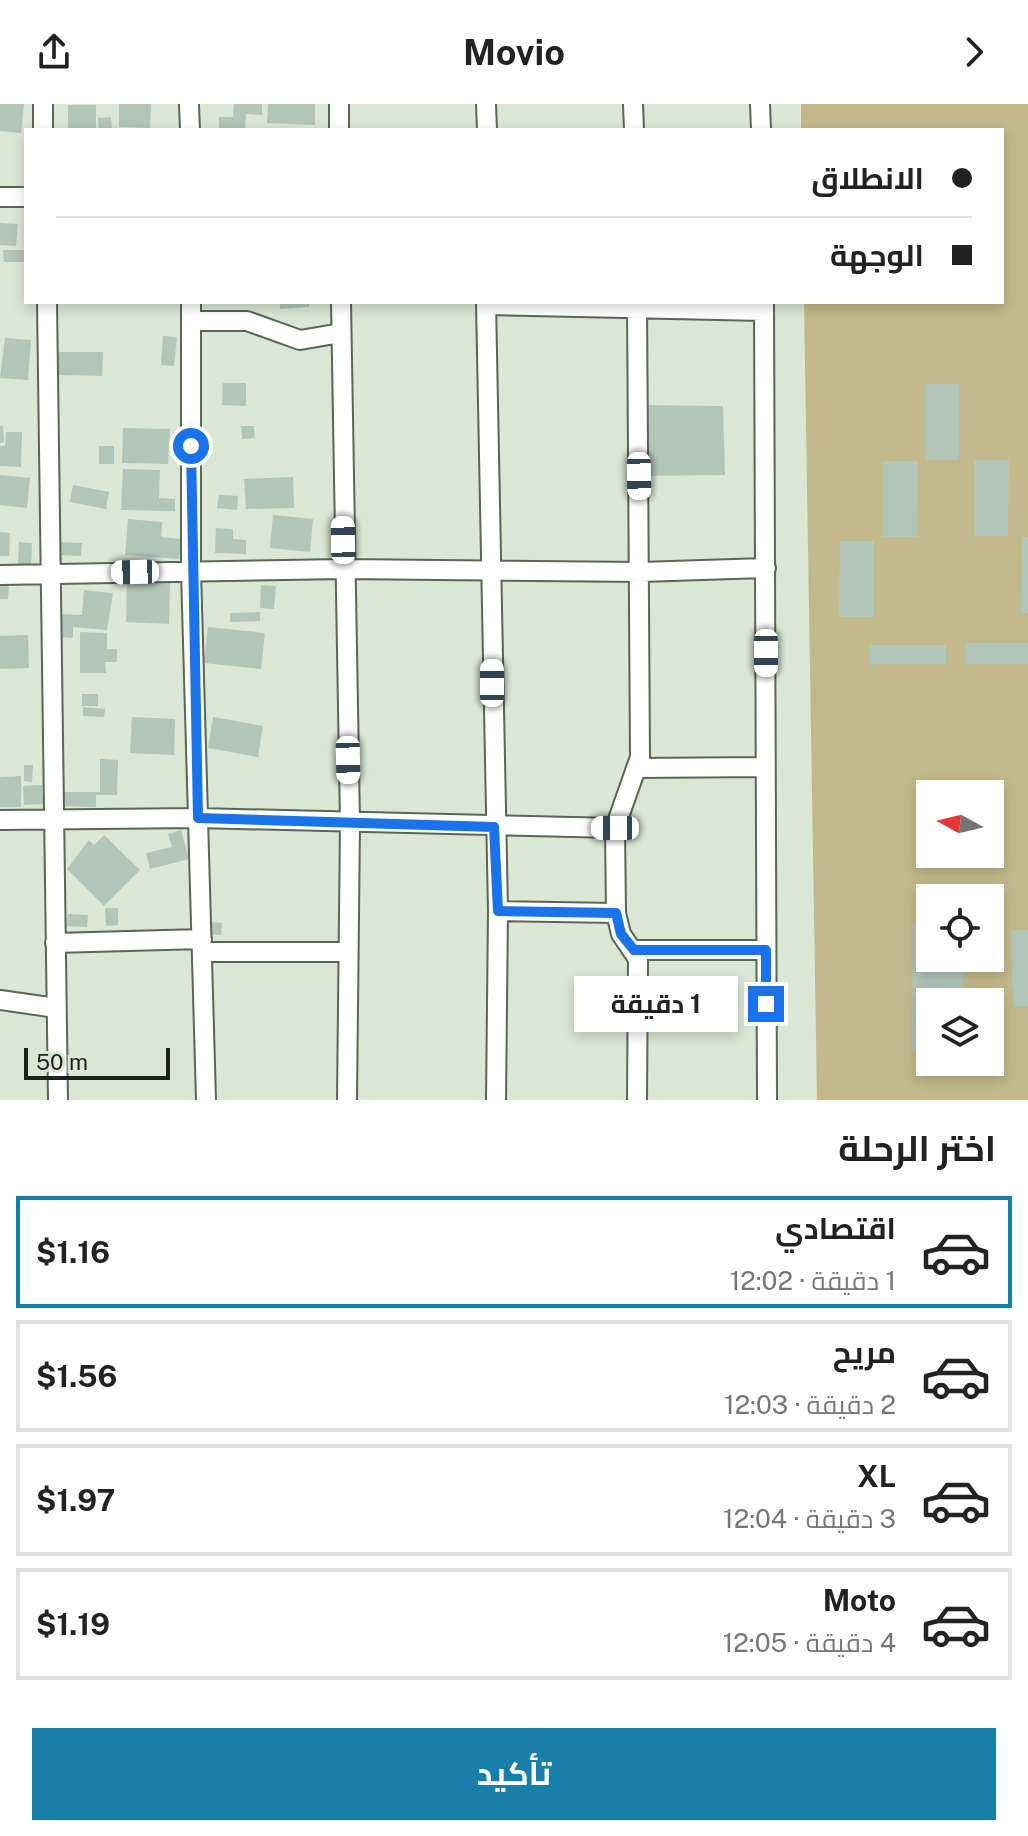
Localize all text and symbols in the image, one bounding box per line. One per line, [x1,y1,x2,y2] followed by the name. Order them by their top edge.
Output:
[32,30,76,74] icon: share
[952,30,996,74] icon: forward
[463,31,565,73] text: Movio
[811,160,924,196] text: الانطلاق
[830,237,924,273] text: الوجهة
[173,428,209,464] route start
[627,452,651,500] car
[331,516,355,564] car
[111,560,159,584] car
[754,629,778,677] car
[480,659,504,707] car
[336,736,360,784] car
[916,780,1004,868] north arrow
[916,780,1004,1076] map controls
[591,816,639,840] car
[916,884,1004,972] button: locate
[574,976,738,1032] callout: 1 دقيقة
[748,986,784,1022] route end
[611,988,701,1019] text: 1 دقيقة
[916,988,1004,1076] button: layers
[24,1044,170,1080] scale bar
[36,1049,88,1075] text: 50 m
[838,1127,996,1169] text: اختر الرحلة
[775,1210,896,1246] text: اقتصادي
[920,1216,992,1288] icon: car
[36,1234,110,1270] text: $1.16
[730,1265,896,1296] text: 1 دقيقة · 12:02
[833,1334,896,1370] text: مريح
[920,1340,992,1412] icon: car
[36,1358,117,1394] text: $1.56
[724,1389,896,1420] text: 2 دقيقة · 12:03
[857,1458,896,1494] text: XL
[920,1464,992,1536] icon: car
[36,1482,115,1518] text: $1.97
[723,1503,896,1534] text: 3 دقيقة · 12:04
[823,1582,896,1618] text: Moto
[920,1588,992,1660] icon: car
[36,1606,110,1642] text: $1.19
[723,1627,896,1658] text: 4 دقيقة · 12:05
[32,1728,996,1820] button: تأكيد

